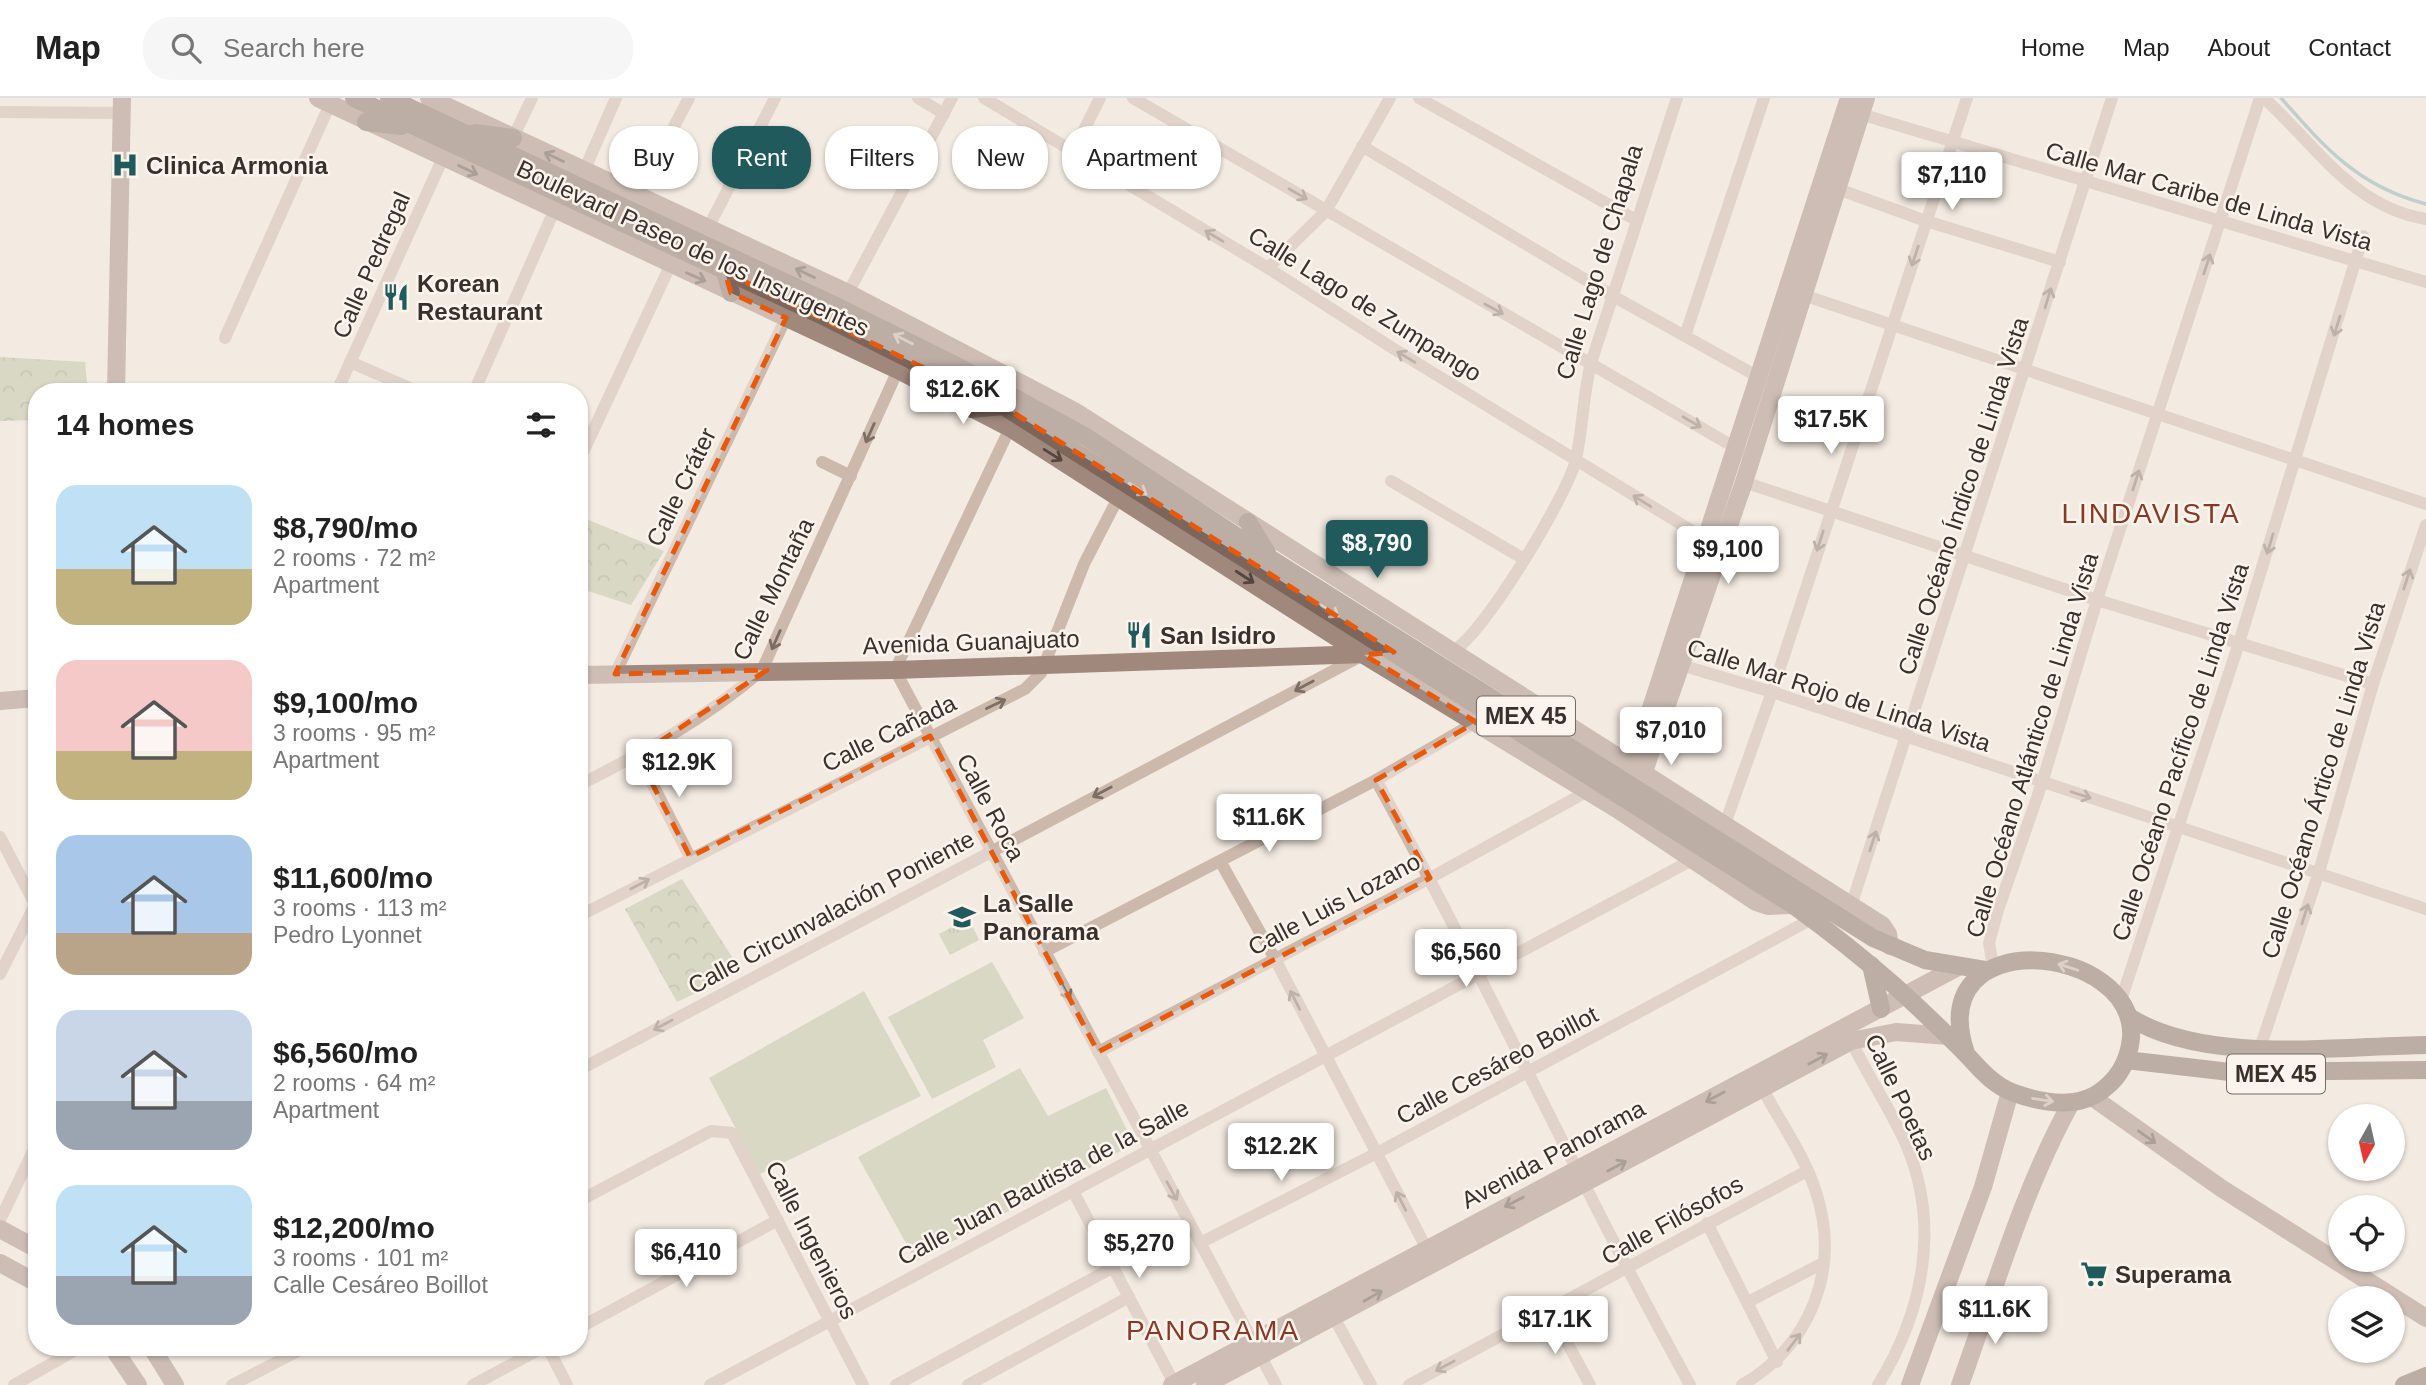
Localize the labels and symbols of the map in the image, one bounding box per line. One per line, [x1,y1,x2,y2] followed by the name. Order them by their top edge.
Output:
[2043,136,2376,256] street label: Calle Mar Caribe de Linda Vista
[1550,141,1648,383] street label: Calle Lago de Chapala
[110,150,140,180] hospital icon: Clinica Armonia
[544,150,565,163] one-way arrow
[146,152,328,179] place label: Clinica Armonia
[1895,152,2009,212] pin: $7,110
[513,154,873,342] street label: Boulevard Paseo de los Insurgentes
[457,164,478,177] one-way arrow
[327,188,415,342] street label: Calle Pedregal
[1287,188,1307,202] one-way arrow
[1244,221,1486,387] street label: Calle Lago de Zumpango
[1204,228,1224,242] one-way arrow
[1908,244,1920,266] one-way arrow
[2202,253,2215,275] one-way arrow
[795,265,816,279] one-way arrow
[417,270,542,325] place label: Korean Restaurant
[685,271,706,284] one-way arrow
[381,282,411,312] restaurant icon: Korean Restaurant
[2043,288,2056,310] one-way arrow
[1484,302,1504,316] one-way arrow
[1892,313,2034,678] street label: Calle Océano Índico de Linda Vista
[2330,315,2343,337] one-way arrow
[893,332,914,345] one-way arrow
[1397,349,1417,363] one-way arrow
[906,366,1020,426] pin: $12.6K
[1774,396,1888,456] pin: $17.5K
[1681,415,1701,429] one-way arrow
[863,421,876,443] one-way arrow
[641,424,721,550] street label: Calle Cráter
[1043,447,1062,462] one-way arrow
[2131,469,2144,491] one-way arrow
[1128,482,1147,496] one-way arrow
[1633,493,1653,507] one-way arrow
[2061,498,2241,529] district label: LINDAVISTA
[727,513,819,664] street label: Calle Montaña
[1320,520,1434,580] pin: $8,790
[1671,526,1785,586] pin: $9,100
[1813,530,1826,552] one-way arrow
[2263,532,2275,554] one-way arrow
[1960,549,2104,941] street label: Calle Océano Atlántico de Linda Vista
[2106,559,2254,944] street label: Calle Océano Pacífico de Linda Vista
[2401,568,2414,590] one-way arrow
[1234,571,1254,585] one-way arrow
[2256,598,2390,962] street label: Calle Océano Ártico de Linda Vista
[1320,604,1339,619] one-way arrow
[1124,620,1154,650] restaurant icon: San Isidro
[1160,622,1276,649] place label: San Isidro
[862,625,1080,659] street label: Avenida Guanajuato
[769,629,782,650] one-way arrow
[1684,633,1995,757] street label: Calle Mar Rojo de Linda Vista
[1294,680,1314,694] one-way arrow
[818,689,961,777] street label: Calle Cañada
[1477,696,1575,736] road number: MEX 45
[985,697,1006,711] one-way arrow
[1614,708,1728,767] pin: $7,010
[622,740,736,799] pin: $12.9K
[952,749,1031,866] street label: Calle Roca
[1092,786,1113,799] one-way arrow
[2070,790,2092,803] one-way arrow
[1212,794,1326,854] pin: $11.6K
[683,825,979,999] street label: Calle Circunvalación Poniente
[1867,830,1880,852] one-way arrow
[1243,847,1425,961] street label: Calle Luis Lozano
[629,877,649,891] one-way arrow
[983,890,1100,945] place label: La Salle Panorama
[947,902,977,932] school or university icon: La Salle Panorama
[2300,903,2312,925] one-way arrow
[1409,930,1523,989] pin: $6,560
[2057,960,2079,972] one-way arrow
[1058,979,1072,1000] one-way arrow
[1288,990,1302,1011] one-way arrow
[1392,1000,1603,1130] street label: Calle Cesáreo Boillot
[653,1019,674,1032] one-way arrow
[1860,1030,1942,1164] street label: Calle Poetas
[1807,1052,1828,1065] one-way arrow
[2227,1054,2325,1093] road number: MEX 45
[1705,1091,1726,1104] one-way arrow
[893,1094,1193,1270] street label: Calle Juan Bautista de la Salle
[1457,1094,1650,1214] street label: Avenida Panorama
[2031,1094,2054,1107] one-way arrow
[2328,1104,2404,1181] north arrow
[1224,1124,1338,1183] pin: $12.2K
[2137,1130,2156,1144] one-way arrow
[761,1157,863,1323] street label: Calle Ingenieros
[1607,1159,1627,1173] one-way arrow
[1597,1170,1747,1270] street label: Calle Filósofos
[1165,1180,1179,1200] one-way arrow
[1394,1191,1408,1212] one-way arrow
[1504,1196,1524,1210] one-way arrow
[1082,1220,1196,1280] pin: $5,270
[629,1230,743,1289] pin: $6,410
[2079,1259,2109,1289] supermarket icon: Superama
[2115,1261,2232,1288] place label: Superama
[1938,1286,2052,1346] pin: $11.6K
[1363,1289,1383,1303] one-way arrow
[1498,1296,1612,1356] pin: $17.1K
[1126,1315,1300,1346] district label: PANORAMA
[1786,1333,1801,1351] one-way arrow
[1435,1360,1456,1373] one-way arrow

